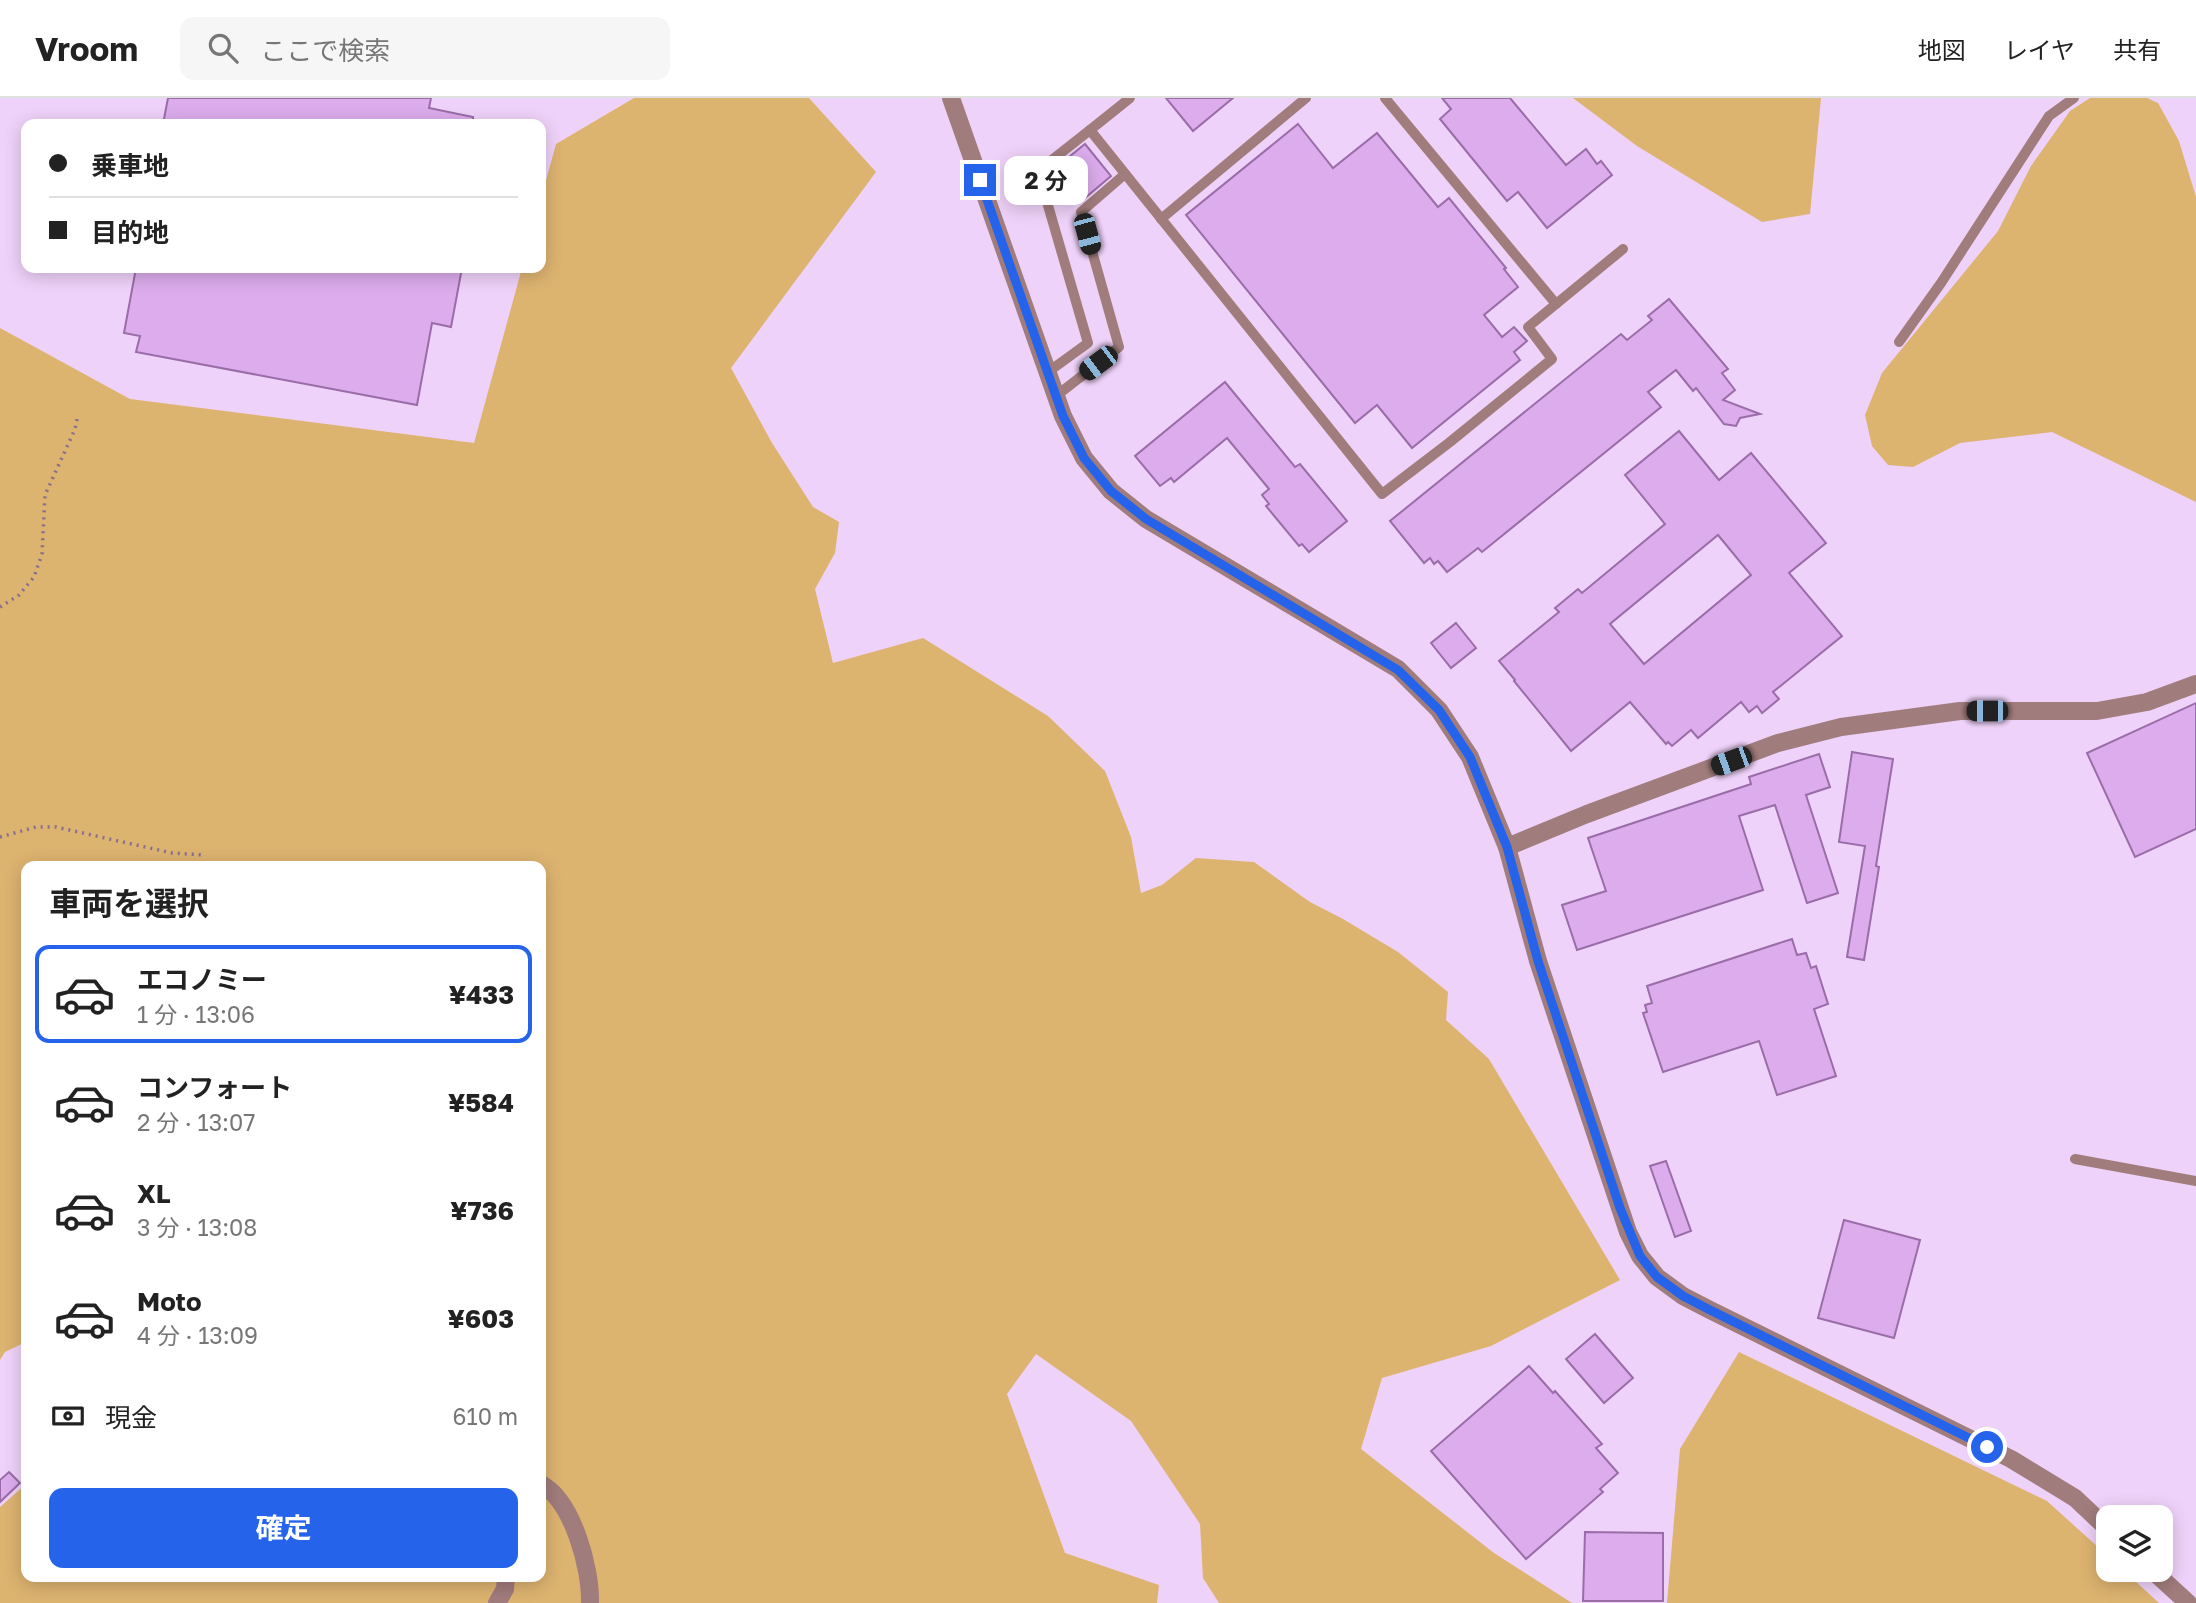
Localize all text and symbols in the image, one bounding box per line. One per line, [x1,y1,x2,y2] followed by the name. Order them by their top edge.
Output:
[180,17,670,80] search box
[35,29,138,68] text: Vroom
[204,29,242,67] icon: search
[260,35,390,66] text: ここで検索
[1918,35,1966,64] text: 地図
[2004,35,2075,64] text: レイヤ
[2113,35,2161,64] text: 共有
[91,150,169,181] text: 乗車地
[1004,155,1088,204] callout: 2 分
[964,164,996,196] route end
[1025,166,1067,194] text: 2 分
[1072,211,1103,257] car
[91,217,169,248] text: 目的地
[1075,342,1122,384] car
[1967,701,2009,722] car
[1708,744,1755,778] car
[49,884,209,922] text: 車両を選択
[53,963,116,1026] icon: car
[137,964,267,995] text: エコノミー
[449,979,514,1010] text: ¥433
[137,1000,255,1028] text: 1 分 · 13:06
[53,1071,116,1134] icon: car
[137,1072,292,1103] text: コンフォート
[448,1087,514,1118] text: ¥584
[137,1108,255,1136] text: 2 分 · 13:07
[137,1178,171,1209] text: XL
[53,1179,116,1242] icon: car
[450,1195,514,1226] text: ¥736
[137,1213,257,1241] text: 3 分 · 13:08
[137,1286,202,1317] text: Moto
[53,1287,116,1350] icon: car
[448,1303,514,1334] text: ¥603
[137,1321,258,1349] text: 4 分 · 13:09
[49,1397,87,1435] icon: cash
[105,1402,157,1433] text: 現金
[453,1402,518,1430] text: 610 m
[1971,1431,2003,1463] route start
[49,1488,518,1568] button: 確定
[2096,1505,2173,1582] map controls
[2096,1505,2173,1582] button: layers

